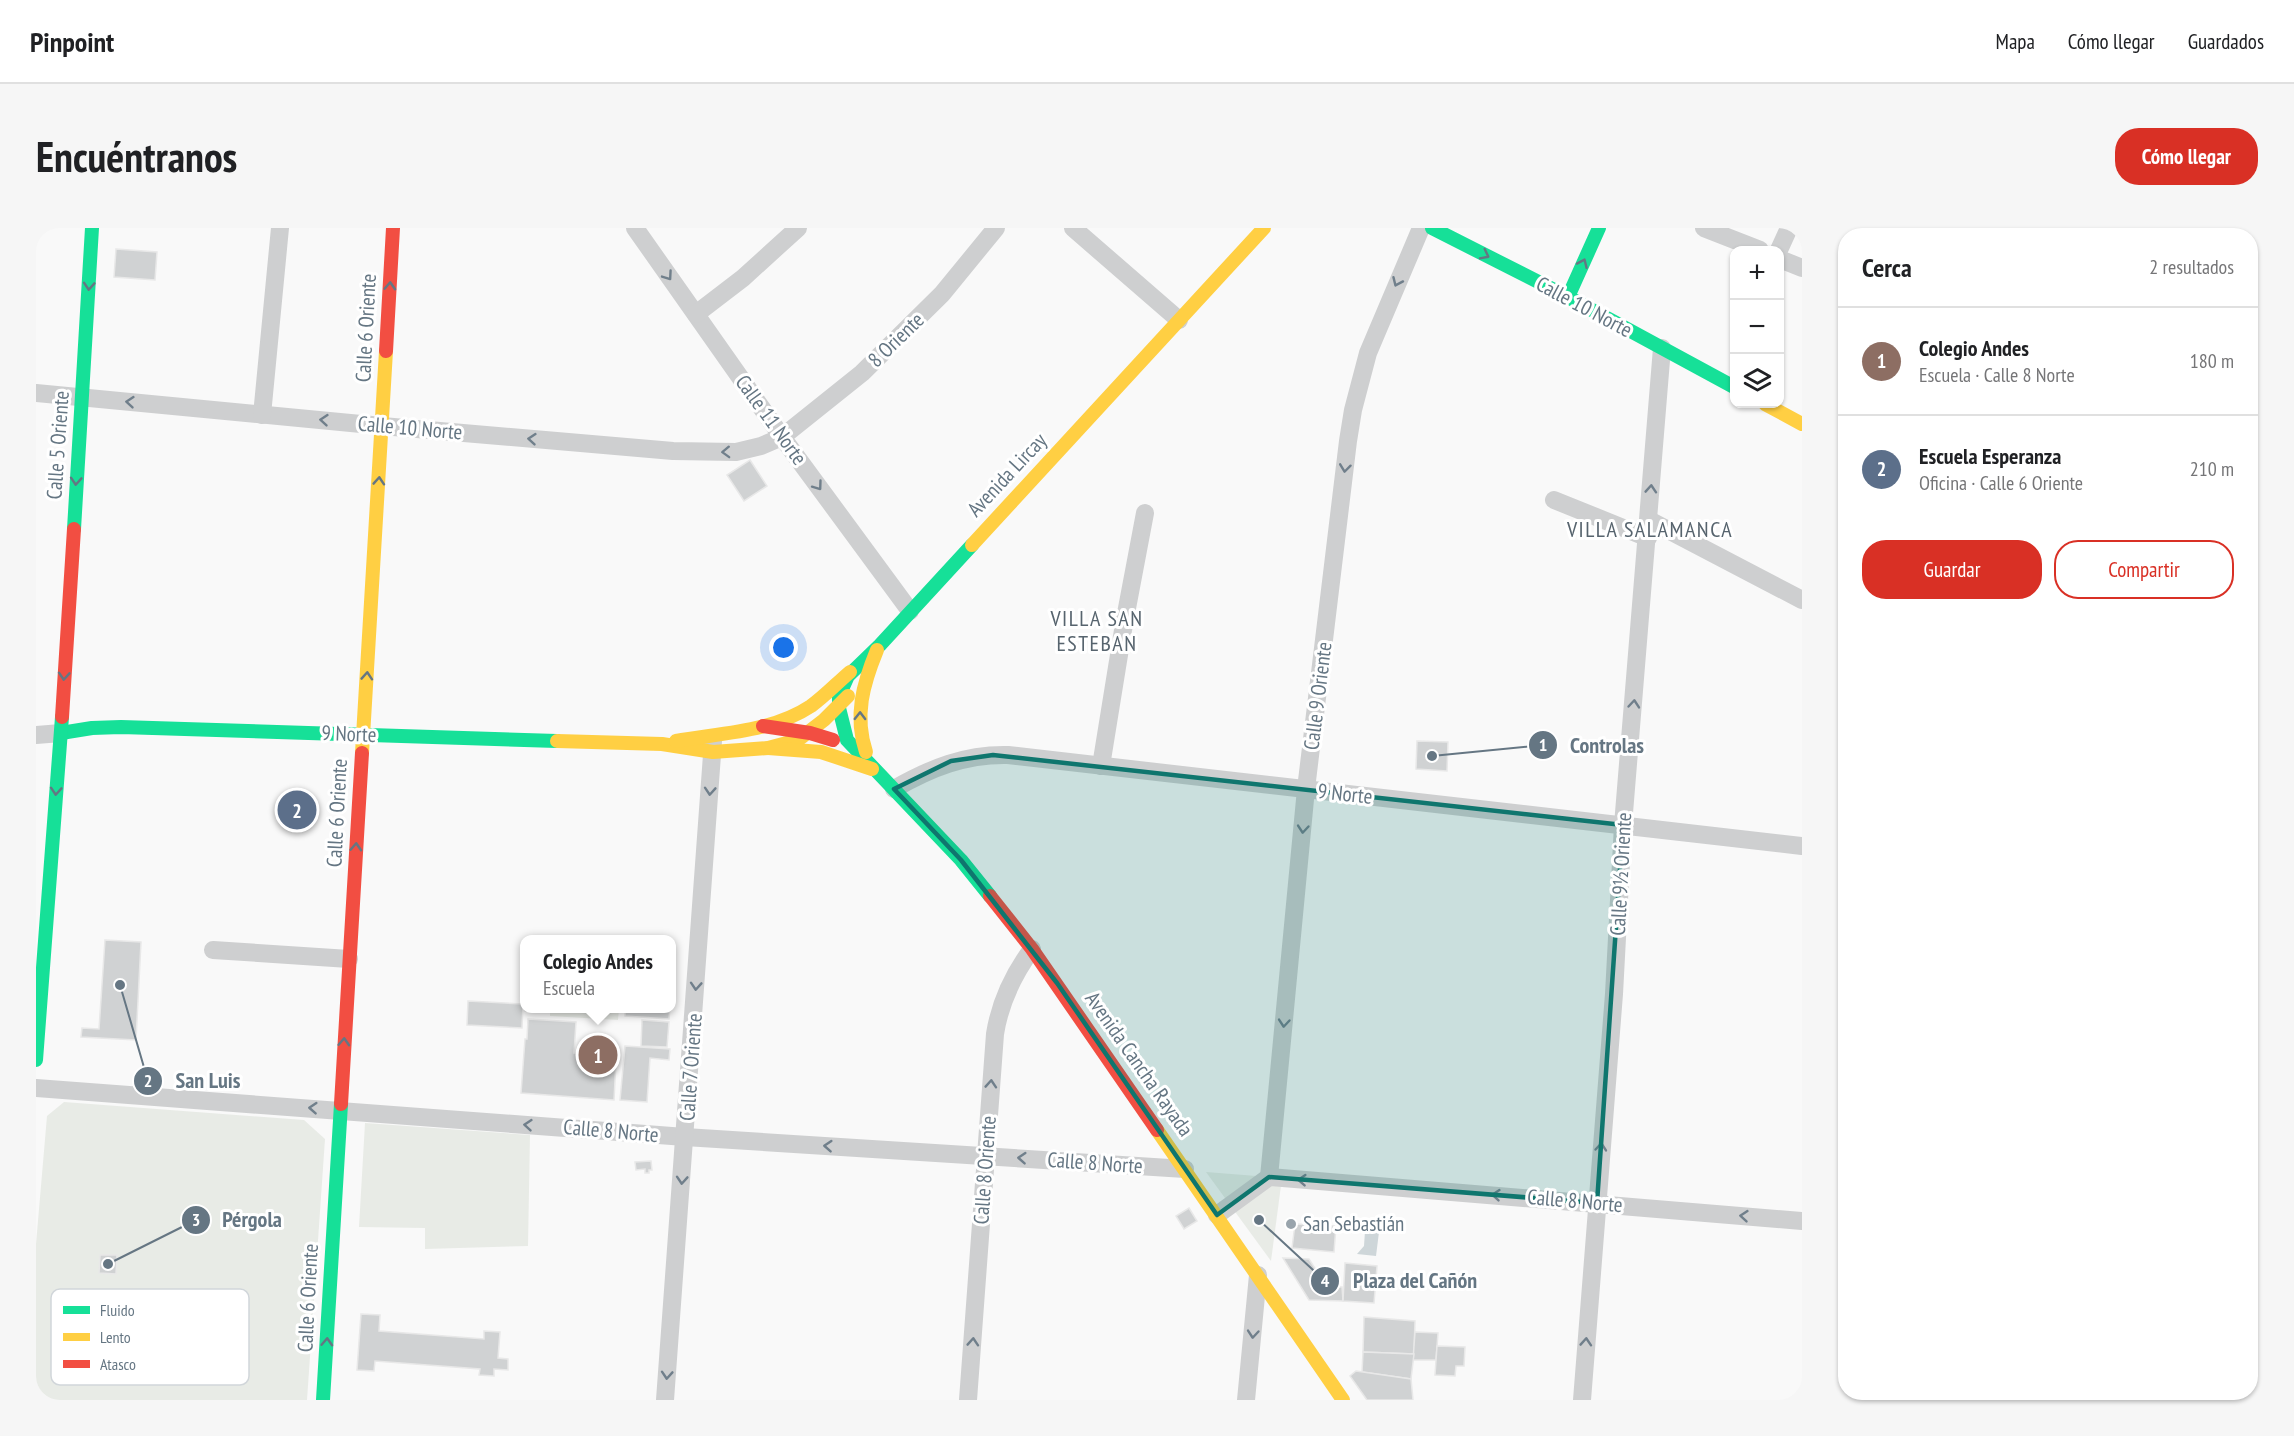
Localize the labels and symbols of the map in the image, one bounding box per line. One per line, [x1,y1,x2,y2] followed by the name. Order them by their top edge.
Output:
[1478,248,1489,259] one-way arrow
[1576,258,1588,269] one-way arrow
[661,269,672,280] one-way arrow
[1532,270,1637,343] street label: Calle 10 Norte
[349,273,382,383] street label: Calle 6 Oriente
[1393,275,1405,286] one-way arrow
[82,282,95,291] one-way arrow
[383,282,396,291] one-way arrow
[862,306,929,373] street label: 8 Oriente
[730,369,813,470] street label: Calle 11 Norte
[40,390,75,500] street label: Calle 5 Oriente
[125,396,134,409] one-way arrow
[357,409,463,446] street label: Calle 10 Norte
[319,414,328,427] one-way arrow
[961,427,1052,522] street label: Avenida Lircay
[527,433,536,446] one-way arrow
[722,445,731,458] one-way arrow
[1339,463,1351,473] one-way arrow
[70,477,83,486] one-way arrow
[372,477,385,486] one-way arrow
[811,479,822,490] one-way arrow
[1644,485,1657,494] one-way arrow
[1566,515,1733,543] district label: VILLA SALAMANCA
[1049,604,1144,657] district label: VILLA SAN ESTEBAN
[769,633,798,662] your location
[1297,640,1338,751] street label: Calle 9 Oriente
[58,671,71,680] one-way arrow
[360,671,373,680] one-way arrow
[1627,700,1640,709] one-way arrow
[854,712,866,721] one-way arrow
[321,719,377,748] street label: 9 Norte
[1528,725,1655,765] callout: Controlas
[1570,731,1644,759] text: Controlas
[1539,733,1547,756] text: 1
[320,758,353,868] street label: Calle 6 Oriente
[1316,777,1374,810] street label: 9 Norte
[50,786,63,795] one-way arrow
[704,787,717,796] one-way arrow
[278,788,316,832] pin: 2
[1604,812,1637,936] street label: Calle 9½ Oriente
[1297,824,1310,833] one-way arrow
[349,843,362,852] one-way arrow
[690,982,703,991] one-way arrow
[1079,986,1199,1141] street label: Avenida Cancha Rayada
[673,1012,708,1122] street label: Calle 7 Oriente
[1278,1018,1291,1027] one-way arrow
[578,1032,618,1078] pin: 1
[338,1038,351,1047] one-way arrow
[133,1061,252,1101] callout: San Luis
[176,1066,241,1094] text: San Luis
[144,1069,152,1092] text: 2
[984,1080,997,1089] one-way arrow
[309,1101,318,1114] one-way arrow
[562,1113,660,1148] street label: Calle 8 Norte
[967,1115,1002,1225] street label: Calle 8 Oriente
[524,1118,533,1131] one-way arrow
[823,1139,832,1152] one-way arrow
[1594,1143,1607,1152] one-way arrow
[1046,1146,1144,1179] street label: Calle 8 Norte
[1018,1152,1027,1165] one-way arrow
[1297,1173,1306,1186] one-way arrow
[676,1176,689,1185] one-way arrow
[1526,1183,1624,1218] street label: Calle 8 Norte
[1492,1189,1501,1202] one-way arrow
[181,1200,294,1240] callout: Pérgola
[222,1205,282,1233] text: Pérgola
[192,1208,200,1231] text: 3
[1303,1210,1404,1237] place label: San Sebastián
[1739,1210,1748,1223] one-way arrow
[1284,1217,1298,1231] marker: San Sebastián
[291,1243,324,1353] street label: Calle 6 Oriente
[1310,1261,1489,1301] callout: Plaza del Cañón
[1353,1266,1477,1294] text: Plaza del Cañón
[1321,1269,1330,1292] text: 4
[51,1289,249,1385] legend
[100,1300,135,1320] text: Fluido
[100,1327,131,1347] text: Lento
[1247,1329,1260,1338] one-way arrow
[320,1337,333,1346] one-way arrow
[966,1337,979,1346] one-way arrow
[1579,1337,1592,1346] one-way arrow
[100,1354,136,1374] text: Atasco
[661,1370,674,1379] one-way arrow

